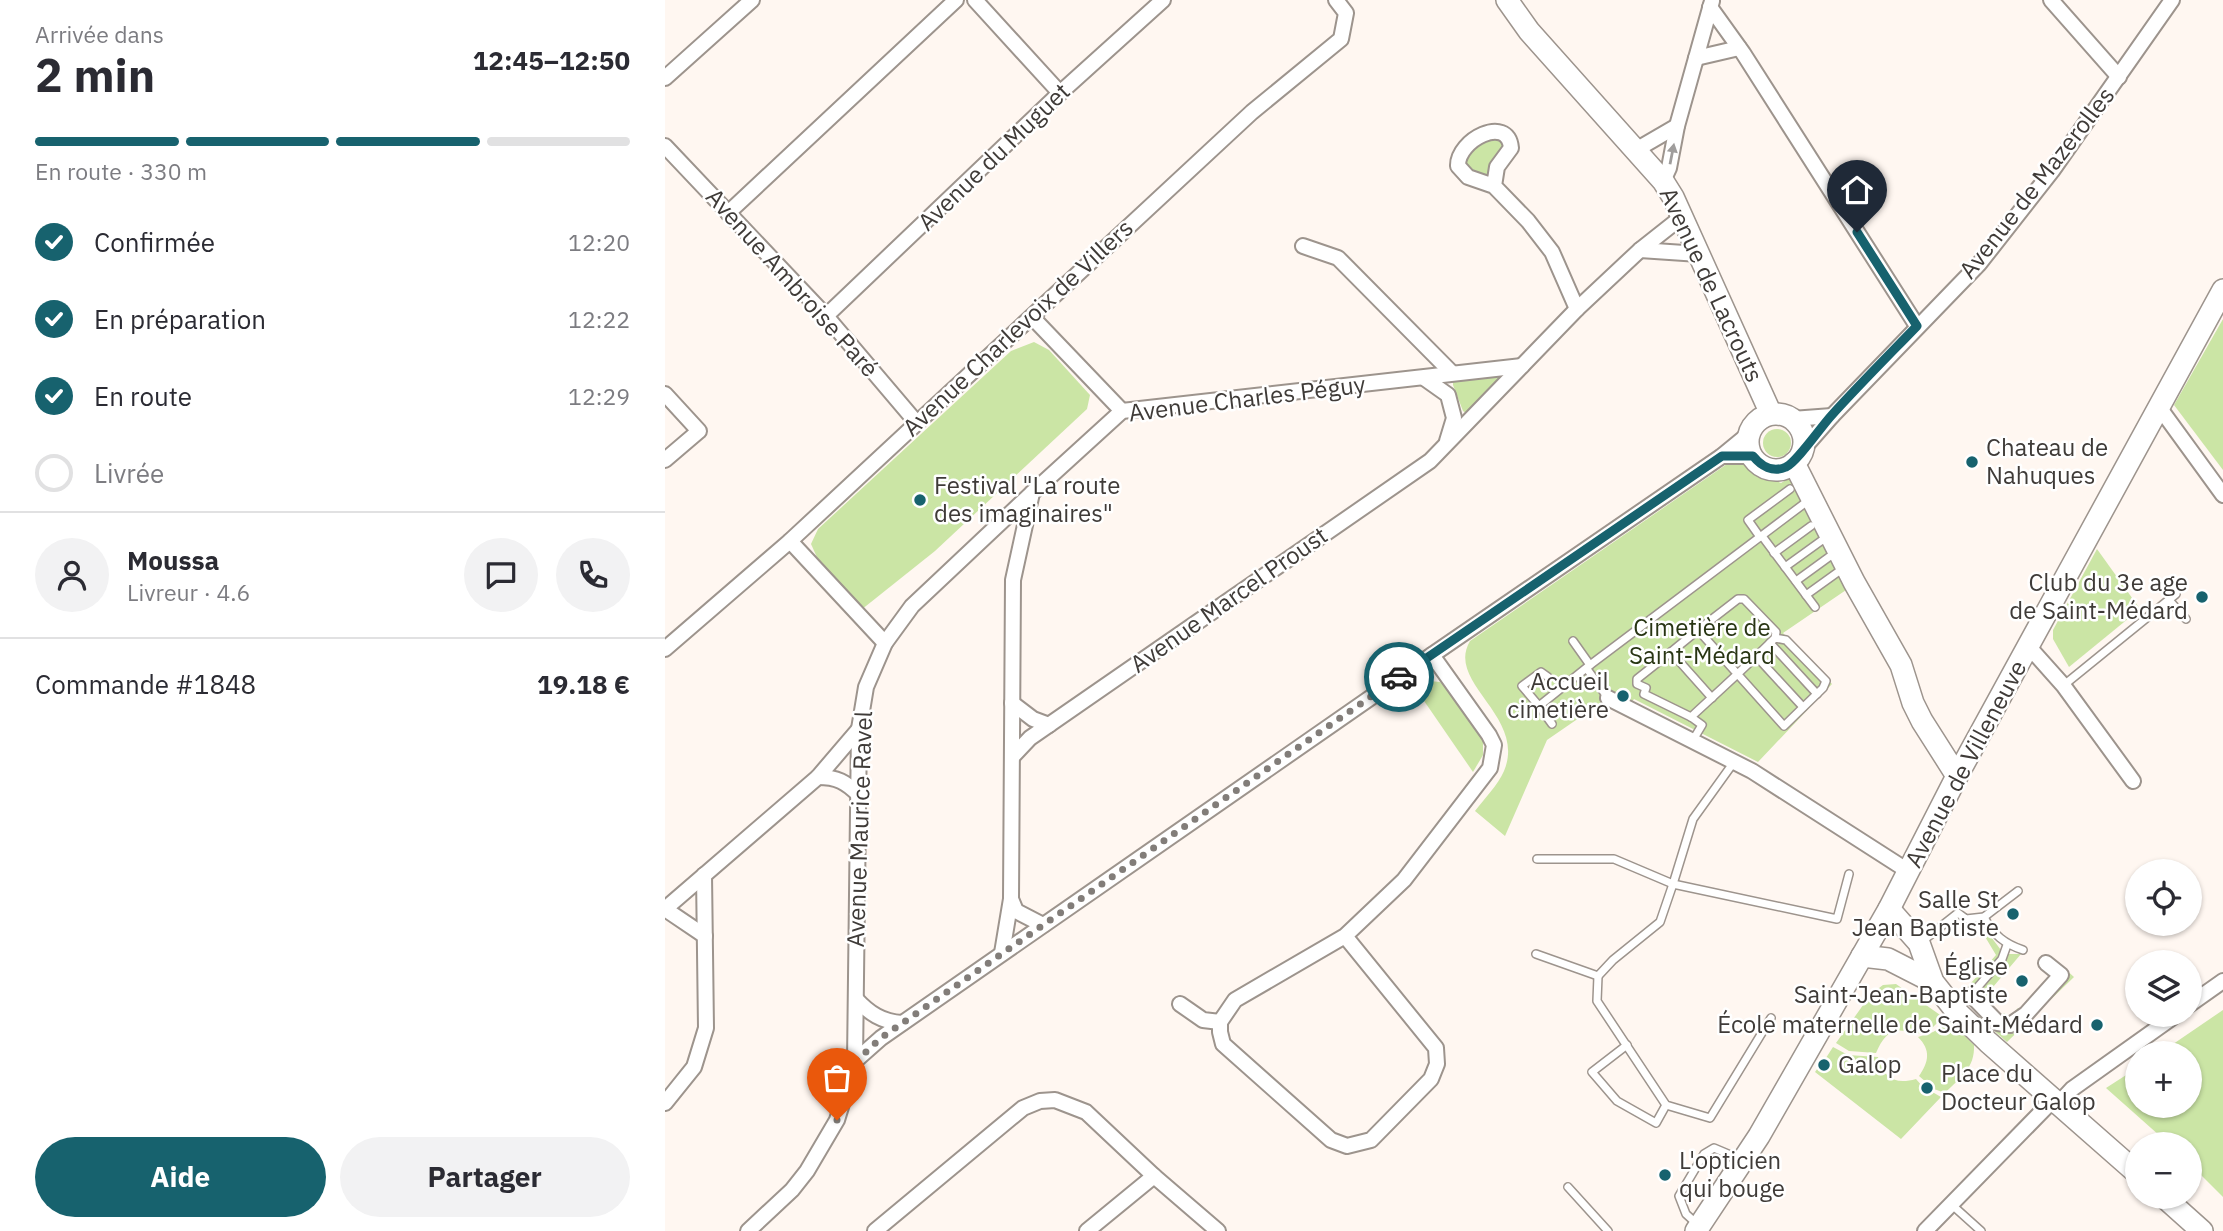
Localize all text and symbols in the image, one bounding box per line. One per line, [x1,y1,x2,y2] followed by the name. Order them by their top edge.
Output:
[35,19,164,49] text: Arrivée dans
[473,43,630,77] text: 12:45–12:50
[35,45,155,105] text: 2 min
[910,75,1076,237] street label: Avenue du Muguet
[1951,80,2121,285] street label: Avenue de Mazerolles
[1667,143,1678,165] one-way arrow
[35,156,207,186] text: En route · 330 m
[1827,160,1887,232] pin
[1838,171,1876,209] icon: home
[699,181,886,384] street label: Avenue Ambroise Paré
[1653,182,1771,387] street label: Avenue de Lacrouts
[895,212,1140,443] street label: Avenue Charlevoix de Villers
[35,223,73,261] icon: check
[94,225,215,259] text: Confirmée
[568,227,630,257] text: 12:20
[35,300,73,338] icon: check
[94,302,266,336] text: En préparation
[568,304,630,334] text: 12:22
[1127,368,1367,428] street label: Avenue Charles Péguy
[35,377,73,415] icon: check
[94,379,192,413] text: En route
[568,381,630,411] text: 12:29
[1986,431,2108,491] place label: Chateau de Nahuques
[1964,454,1980,470] marker: Chateau de Nahuques
[94,456,164,490] text: Livrée
[934,469,1120,529] place label: Festival "La route des imaginaires"
[912,492,928,508] marker: Festival "La route des imaginaires"
[1123,519,1333,679] street label: Avenue Marcel Proust
[35,538,109,612] button: person
[464,538,538,612] button: chat
[556,538,630,612] button: phone
[127,543,219,577] text: Moussa
[2009,566,2188,626] place label: Club du 3e age de Saint-Médard
[127,577,250,607] text: Livreur · 4.6
[2194,589,2210,605] marker: Club du 3e age de Saint-Médard
[1629,611,1775,671] park label: Cimetière de Saint-Médard
[1364,642,1434,712] courier
[1897,654,2033,873] street label: Avenue de Villeneuve
[1380,658,1418,696] icon: car
[1507,665,1609,725] place label: Accueil cimetière
[35,667,256,701] text: Commande #1848
[537,667,630,701] text: 19.18 €
[1615,688,1631,704] marker: Accueil cimetière
[839,710,879,948] street label: Avenue Maurice Ravel
[2125,859,2202,1209] map controls
[2125,859,2202,936] button: locate
[1852,883,1999,943] place label: Salle St Jean Baptiste
[2005,906,2021,922] marker: Salle St Jean Baptiste
[1794,950,2008,1010] place label: Église Saint-Jean-Baptiste
[2125,950,2202,1027] button: layers
[2014,973,2030,989] marker: Église Saint-Jean-Baptiste
[1717,1008,2083,1040] place label: École maternelle de Saint-Médard
[2089,1017,2105,1033] marker: École maternelle de Saint-Médard
[2125,1041,2202,1118] button: +
[807,1048,867,1120] pin
[1838,1048,1901,1080] place label: Galop
[1816,1057,1832,1073] marker: Galop
[1941,1057,2096,1117] place label: Place du Docteur Galop
[818,1059,856,1097] icon: bag
[1919,1080,1935,1096] marker: Place du Docteur Galop
[2125,1132,2202,1209] button: −
[35,1137,326,1217] button: Aide
[340,1137,630,1217] button: Partager
[1679,1144,1785,1204] place label: L'opticien qui bouge
[1657,1167,1673,1183] marker: L'opticien qui bouge

